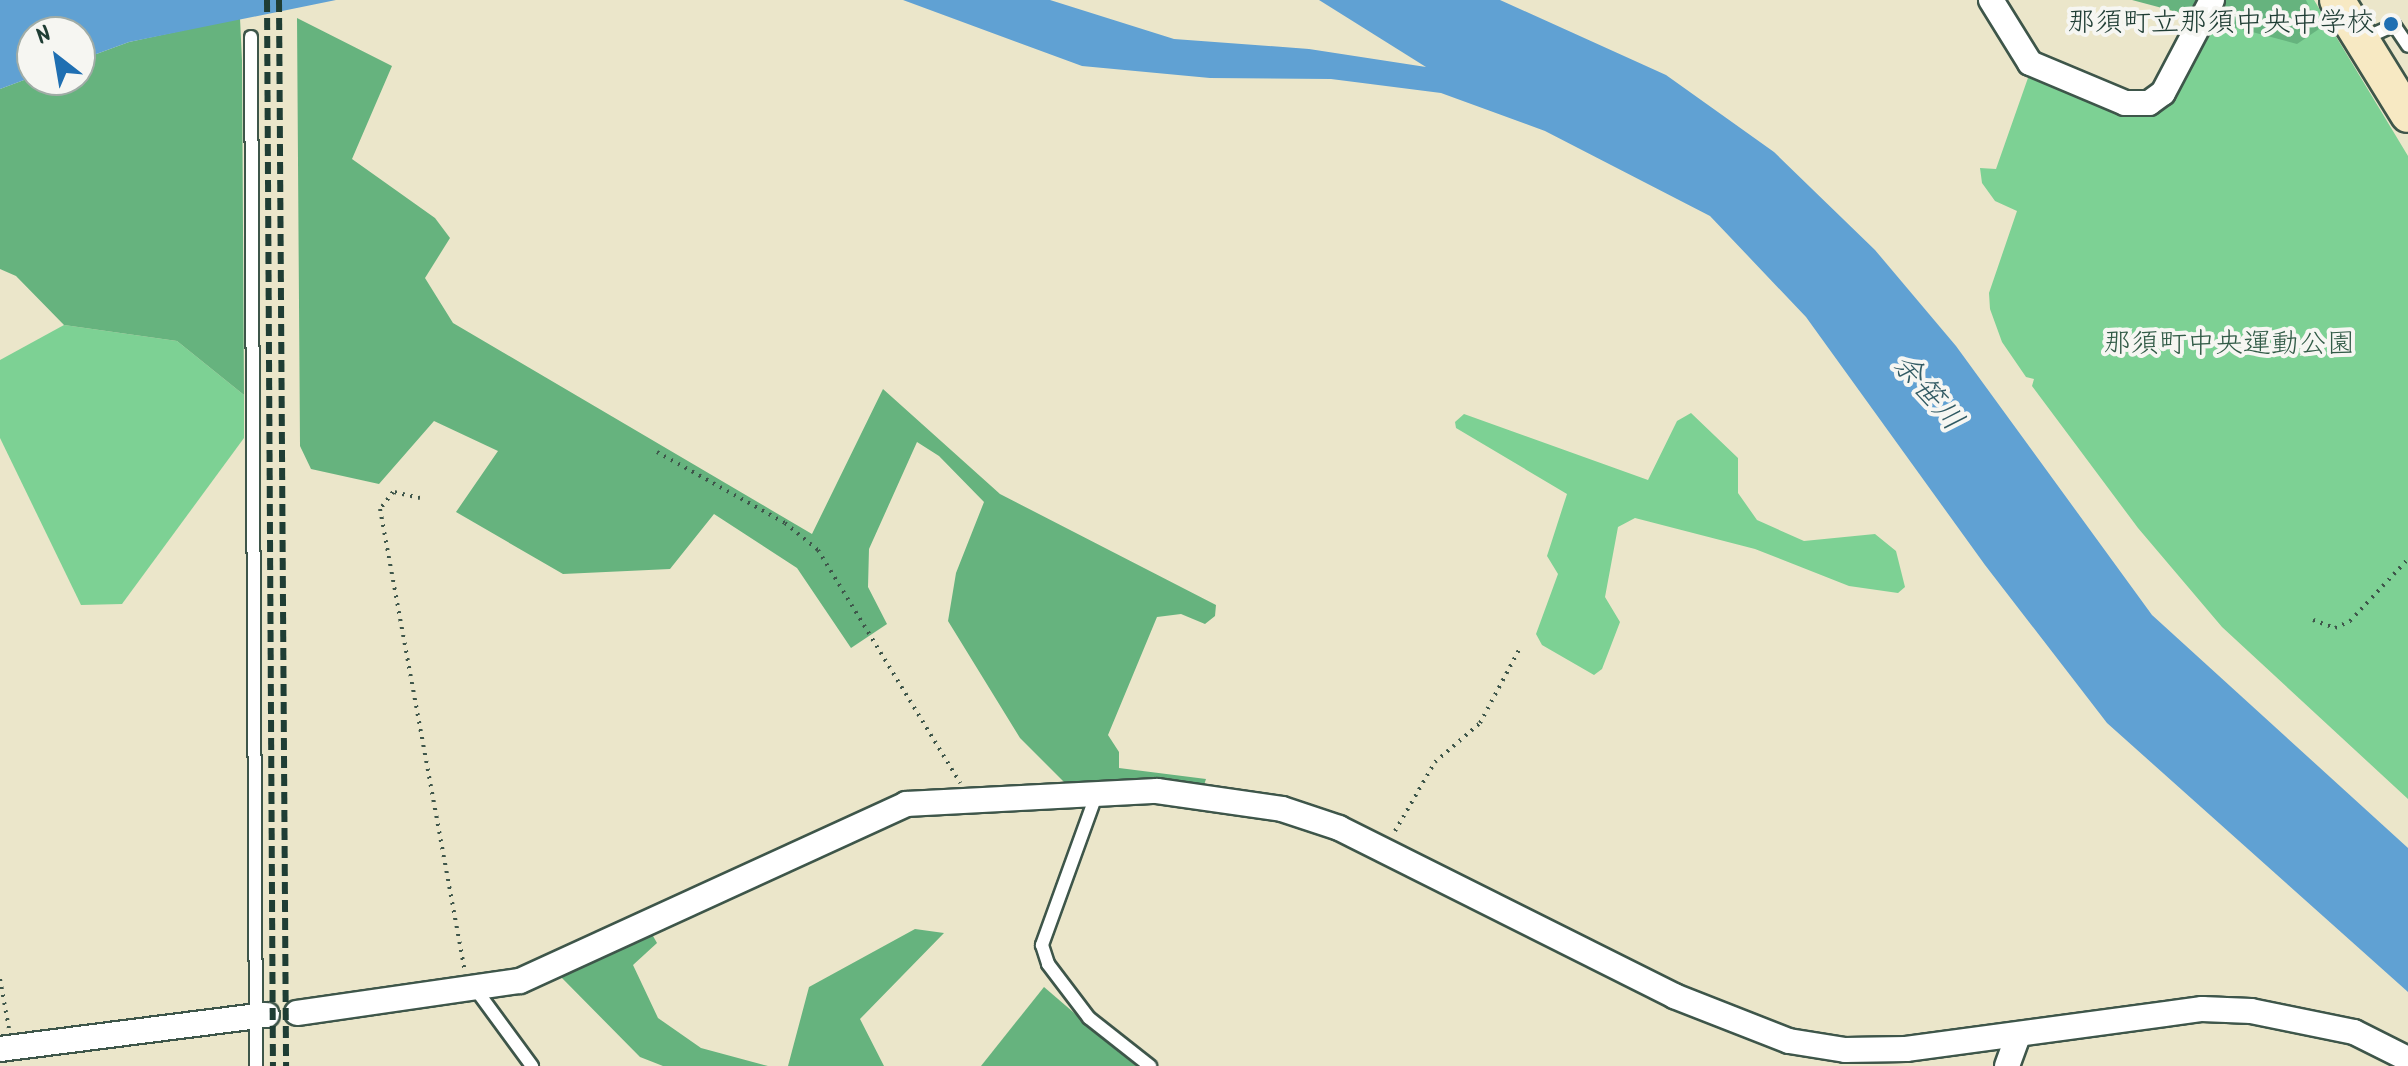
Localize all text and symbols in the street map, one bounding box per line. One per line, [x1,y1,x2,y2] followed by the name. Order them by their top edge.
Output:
[2067,7,2375,41] place label: 那須町立那須中央中学校
[2382,15,2400,33] marker: 那須町立那須中央中学校
[16,16,96,96] north arrow
[29,18,59,55] text: N
[2103,328,2355,362] park label: 那須町中央運動公園
[1884,347,1970,439] water label: 余笹川

